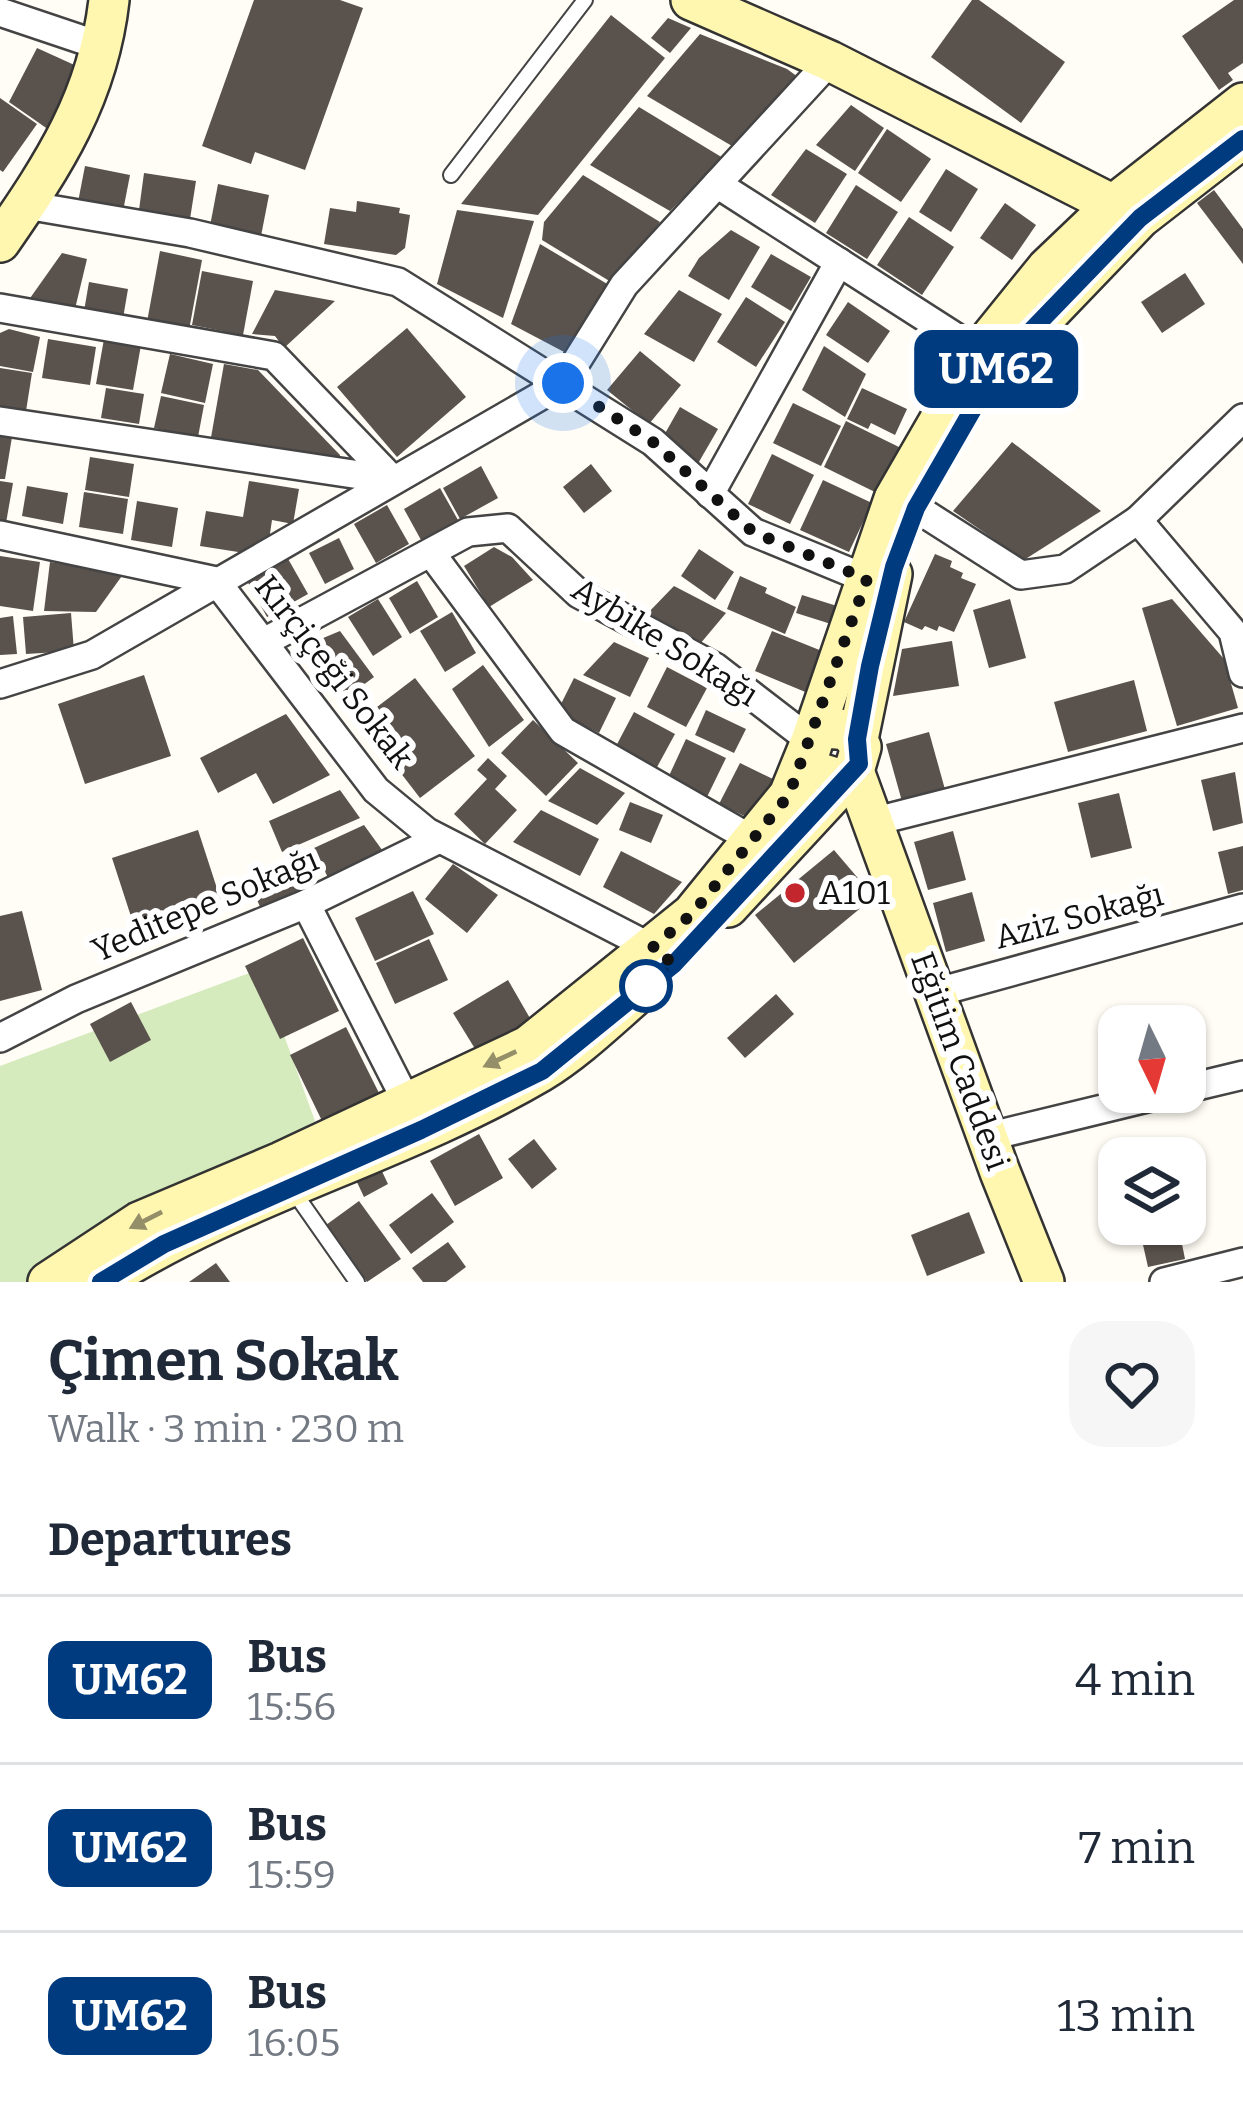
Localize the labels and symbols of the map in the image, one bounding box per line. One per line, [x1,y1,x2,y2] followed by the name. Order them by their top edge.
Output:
[912,330,1080,408] line badge: UM62
[533,353,593,413] your location
[246,567,422,777] street label: Kırçiçeği Sokak
[565,569,766,715] street label: Aybike Sokağı
[86,839,324,971] street label: Yeditepe Sokağı
[819,873,890,913] place label: A101
[990,874,1168,958] street label: Aziz Sokağı
[782,880,808,906] marker: A101
[902,947,1018,1176] street label: Eğitim Caddesi
[621,961,671,1011] unlabelled marker
[1098,1005,1206,1113] north arrow
[482,1049,517,1069] one-way arrow
[128,1210,163,1230] one-way arrow

